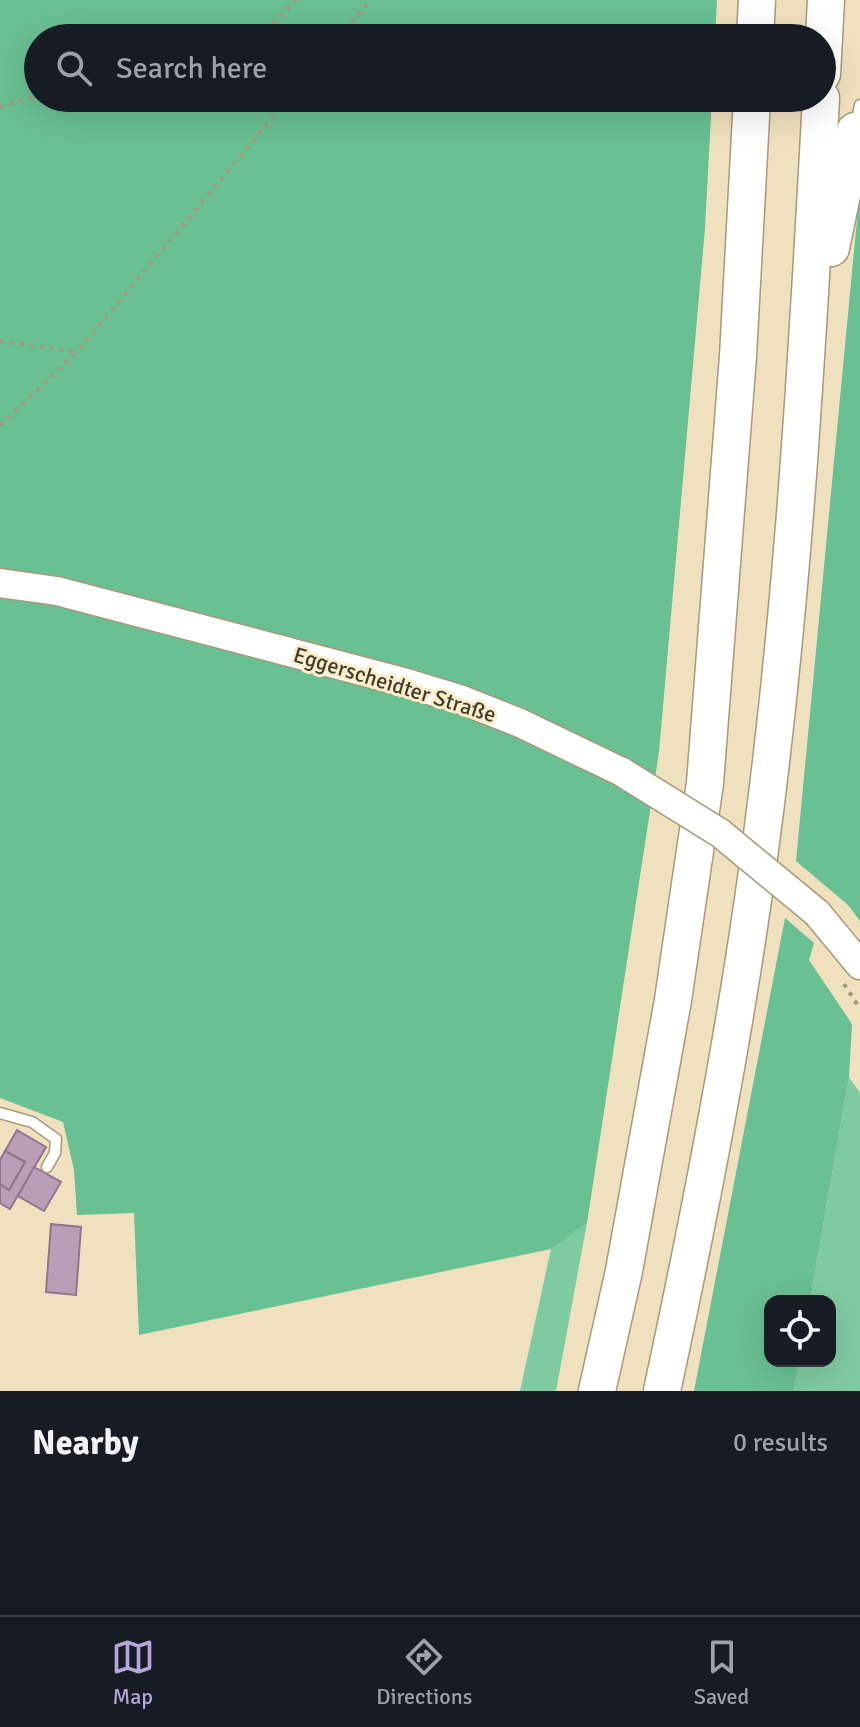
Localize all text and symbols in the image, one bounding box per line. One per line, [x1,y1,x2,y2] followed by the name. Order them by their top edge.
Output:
[24,24,836,112] search box
[52,46,96,90] icon: search
[116,50,267,87] text: Search here
[290,641,499,728] street label: Eggerscheidter Straße
[764,1295,836,1367] map controls
[764,1295,836,1367] button: locate
[32,1422,139,1464] text: Nearby
[733,1427,828,1459] text: 0 results
[111,1635,155,1710] tab: Map
[376,1635,472,1710] tab: Directions
[694,1635,749,1710] tab: Saved

